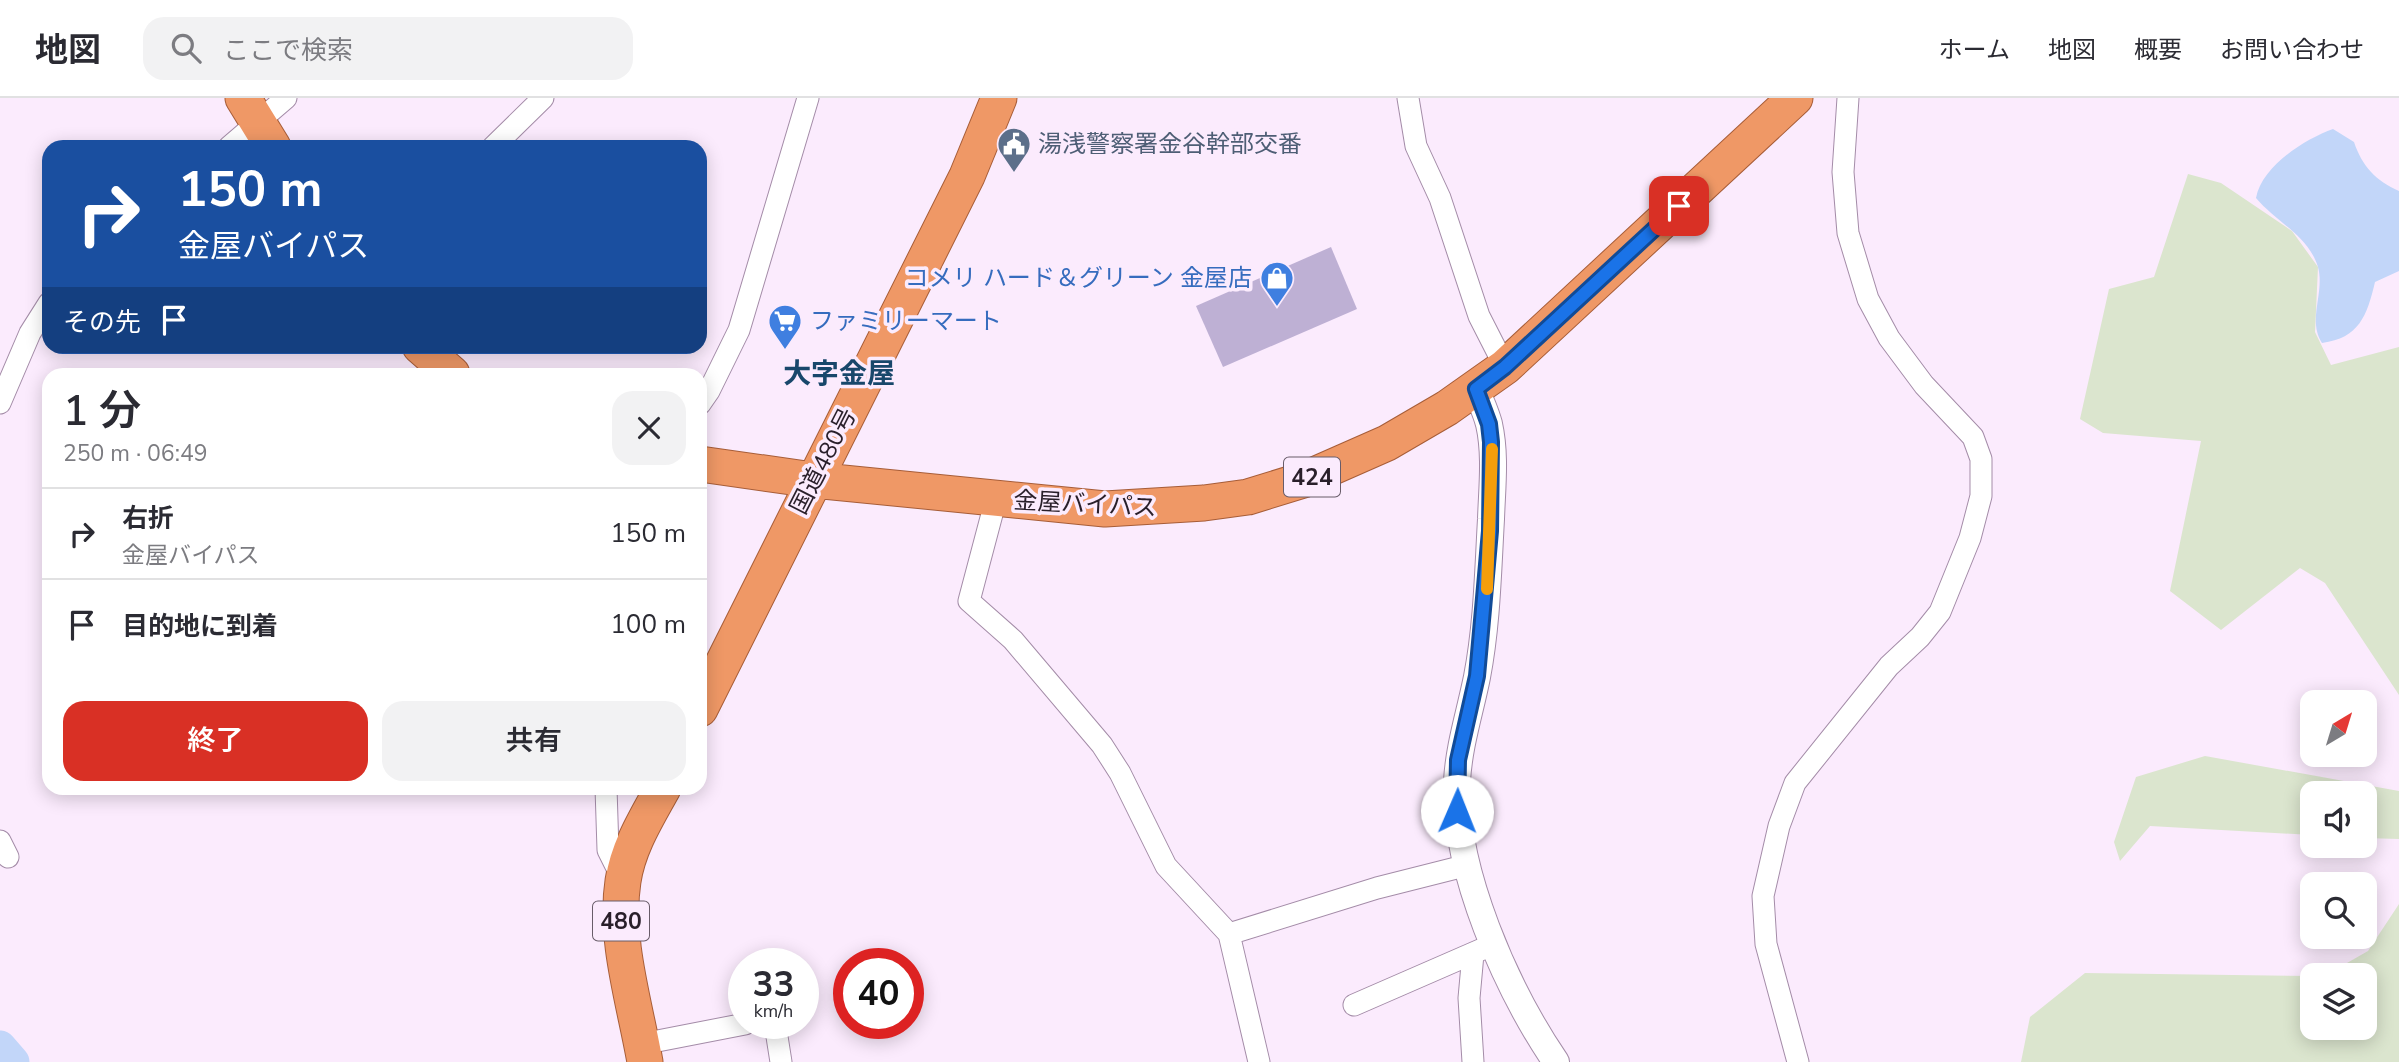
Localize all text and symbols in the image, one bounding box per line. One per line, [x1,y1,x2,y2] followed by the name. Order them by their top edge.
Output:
[143,17,633,80] search box
[35,28,101,73] text: 地図
[167,29,205,67] icon: search
[223,33,353,68] text: ここで検索
[1939,34,2010,66] text: ホーム
[2048,34,2096,66] text: 地図
[2134,34,2182,66] text: 概要
[2220,34,2364,66] text: お問い合わせ
[995,125,1033,174] public building icon: 湯浅警察署金谷幹部交番
[1038,128,1302,160] place label: 湯浅警察署金谷幹部交番
[178,156,322,223] text: 150 m
[63,168,154,259] icon: right
[1649,176,1709,236] pin
[1660,187,1698,225] icon: arrive
[178,225,369,268] text: 金屋バイパス
[1258,259,1296,308] shop icon: コメリ ハード＆グリーン 金屋店
[905,262,1252,294] place label: コメリ ハード＆グリーン 金屋店
[155,301,193,339] icon: arrive
[766,302,804,351] supermarket icon: ファミリーマート
[63,305,141,340] text: その先
[810,305,1002,337] place label: ファミリーマート
[783,355,895,393] district label: 大字金屋
[63,383,141,440] text: 1 分
[612,391,686,465] button: close
[783,402,863,520] street label: 国道480号
[63,438,208,469] text: 250 m · 06:49
[1284,458,1340,496] road number: 424
[1012,484,1158,524] street label: 金屋バイパス
[122,501,174,536] text: 右折
[63,515,101,553] icon: right
[610,516,686,551] text: 150 m
[122,540,260,571] text: 金屋バイパス
[63,606,101,644] icon: arrive
[610,607,686,642] text: 100 m
[122,609,278,644] text: 目的地に到着
[2300,690,2376,766] north arrow
[2300,690,2377,1040] map controls
[63,701,368,781] button: 終了
[382,701,686,781] button: 共有
[1420,774,1494,848] position arrow
[2300,781,2377,858] button: sound
[2300,872,2377,949] button: search
[593,902,649,940] road number: 480
[833,948,924,1039] speed limit sign: 40
[752,961,795,1008] text: 33
[2300,963,2377,1040] button: layers
[754,999,793,1023] text: km/h

